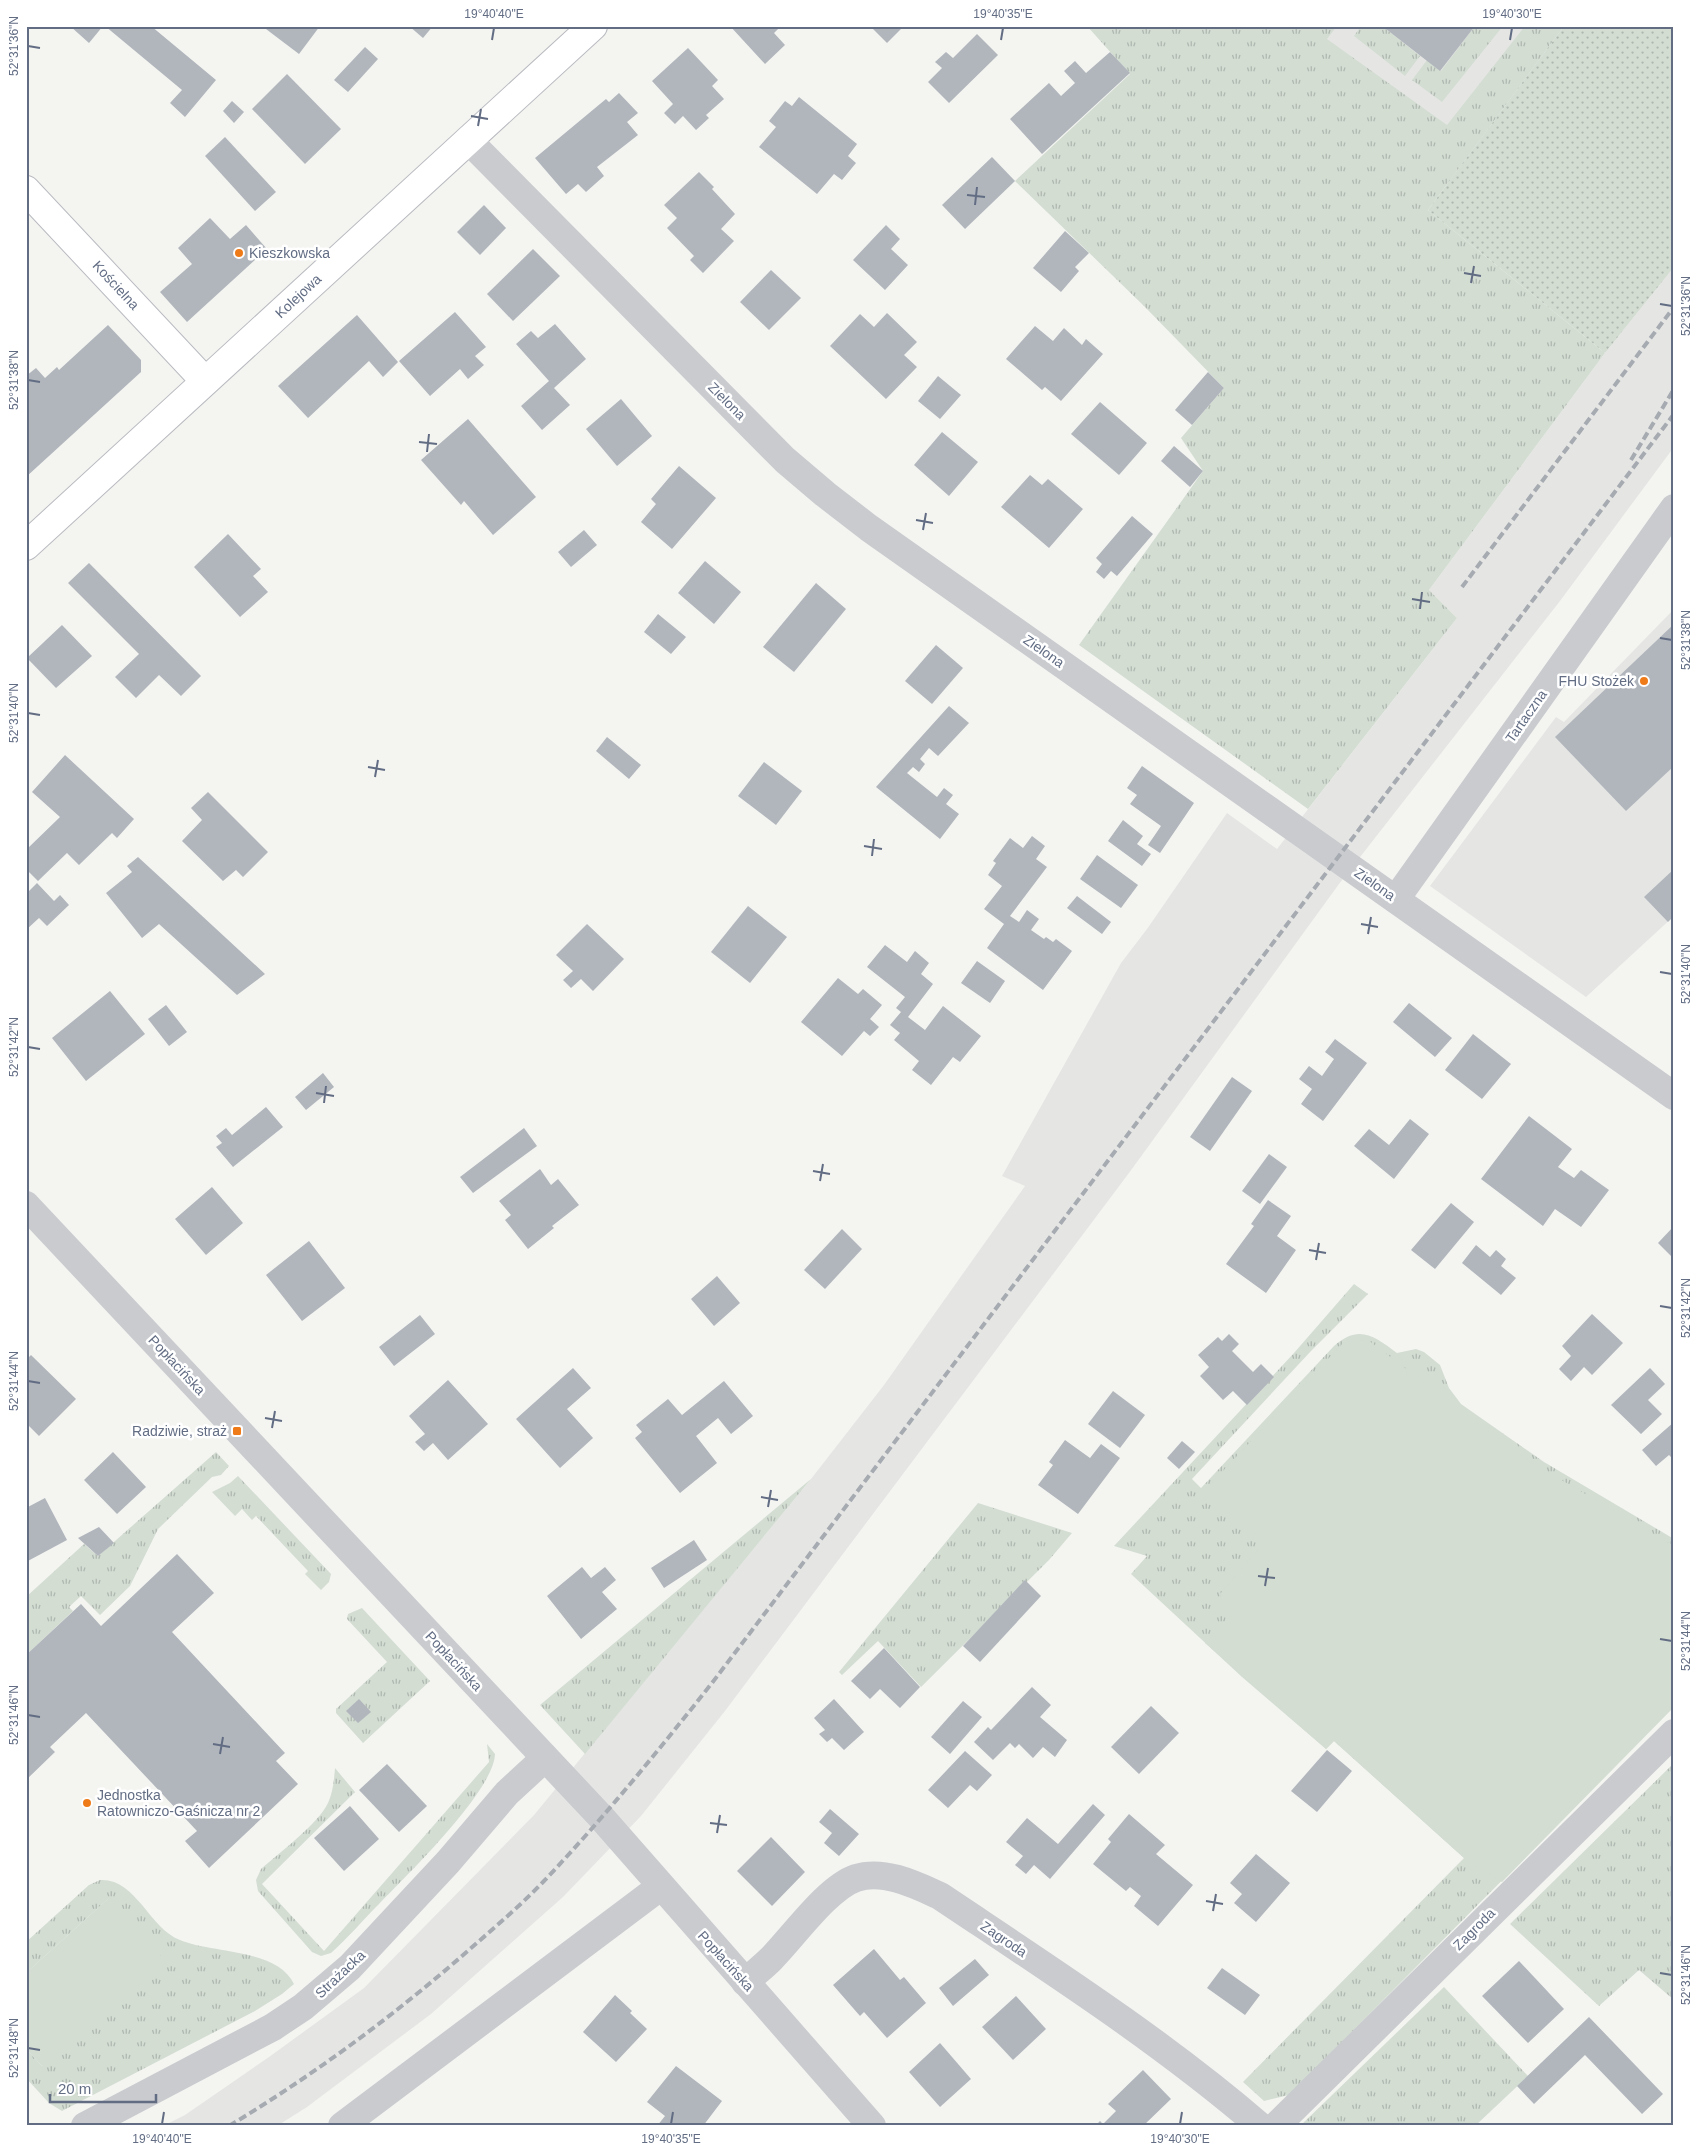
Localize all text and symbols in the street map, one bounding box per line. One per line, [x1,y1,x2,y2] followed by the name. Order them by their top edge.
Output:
[464,7,524,21] text: 19°40'40"E
[973,7,1033,21] text: 19°40'35"E
[1482,7,1542,21] text: 19°40'30"E
[7,16,21,76] text: 52°31'36"N
[249,245,330,261] place label: Kieszkowska
[233,247,245,259] marker: Kieszkowska
[89,257,143,313] street label: Kościelna
[272,271,324,321] street label: Kolejowa
[1679,276,1693,336] text: 52°31'36"N
[7,350,21,410] text: 52°31'38"N
[705,379,749,423] street label: Zielona
[1679,610,1693,670] text: 52°31'38"N
[1021,631,1068,671] street label: Zielona
[1559,673,1635,689] place label: FHU Stożek
[1638,675,1650,687] marker: FHU Stożek
[7,683,21,743] text: 52°31'40"N
[1502,686,1550,745] street label: Tartaczna
[1352,864,1399,904] street label: Zielona
[1679,944,1693,1004] text: 52°31'40"N
[7,1017,21,1077] text: 52°31'42"N
[1679,1278,1693,1338] text: 52°31'42"N
[145,1332,209,1398] street label: Popłacińska
[7,1351,21,1411] text: 52°31'44"N
[132,1423,227,1439] place label: Radziwie, straż
[231,1425,243,1437] marker: Radziwie, straż
[1679,1611,1693,1671] text: 52°31'44"N
[422,1628,486,1694] street label: Popłacińska
[7,1685,21,1745] text: 52°31'46"N
[97,1787,261,1819] place label: Jednostka Ratowniczo-Gaśnicza nr 2
[81,1797,93,1809] marker: Jednostka Ratowniczo-Gaśnicza nr 2
[1450,1905,1498,1953] street label: Zagroda
[978,1918,1030,1960] street label: Zagroda
[695,1928,757,1995] street label: Popłacińska
[1679,1945,1693,2005] text: 52°31'46"N
[312,1947,368,2001] street label: Strażacka
[7,2018,21,2078] text: 52°31'48"N
[50,2072,156,2104] scale bar
[58,2080,91,2097] text: 20 m
[132,2132,192,2146] text: 19°40'40"E
[641,2132,701,2146] text: 19°40'35"E
[1150,2132,1210,2146] text: 19°40'30"E

